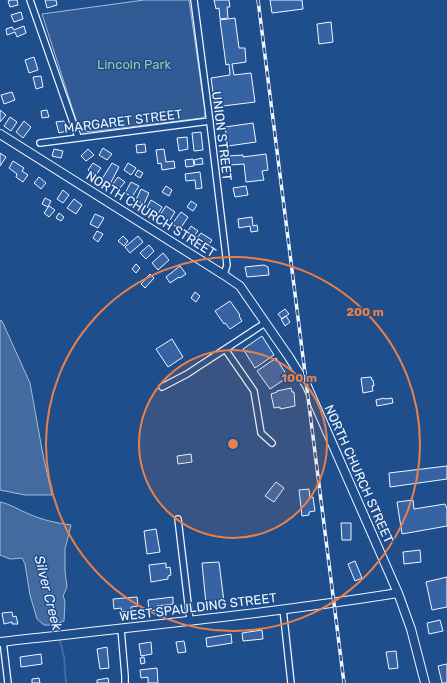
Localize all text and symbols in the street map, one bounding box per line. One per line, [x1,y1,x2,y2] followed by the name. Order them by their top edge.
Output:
[97,57,171,72] park label: Lincoln Park
[209,90,235,182] street label: UNION STREET
[63,106,183,136] street label: MARGARET STREET
[83,168,219,260] street label: NORTH CHURCH STREET
[346,305,384,319] text: 200 m
[281,371,317,385] text: 100 m
[322,402,397,546] street label: NORTH CHURCH STREET
[226,437,240,451] centre of rings
[30,554,66,633] water label: Silver Creek
[118,590,278,624] street label: WEST SPAULDING STREET

